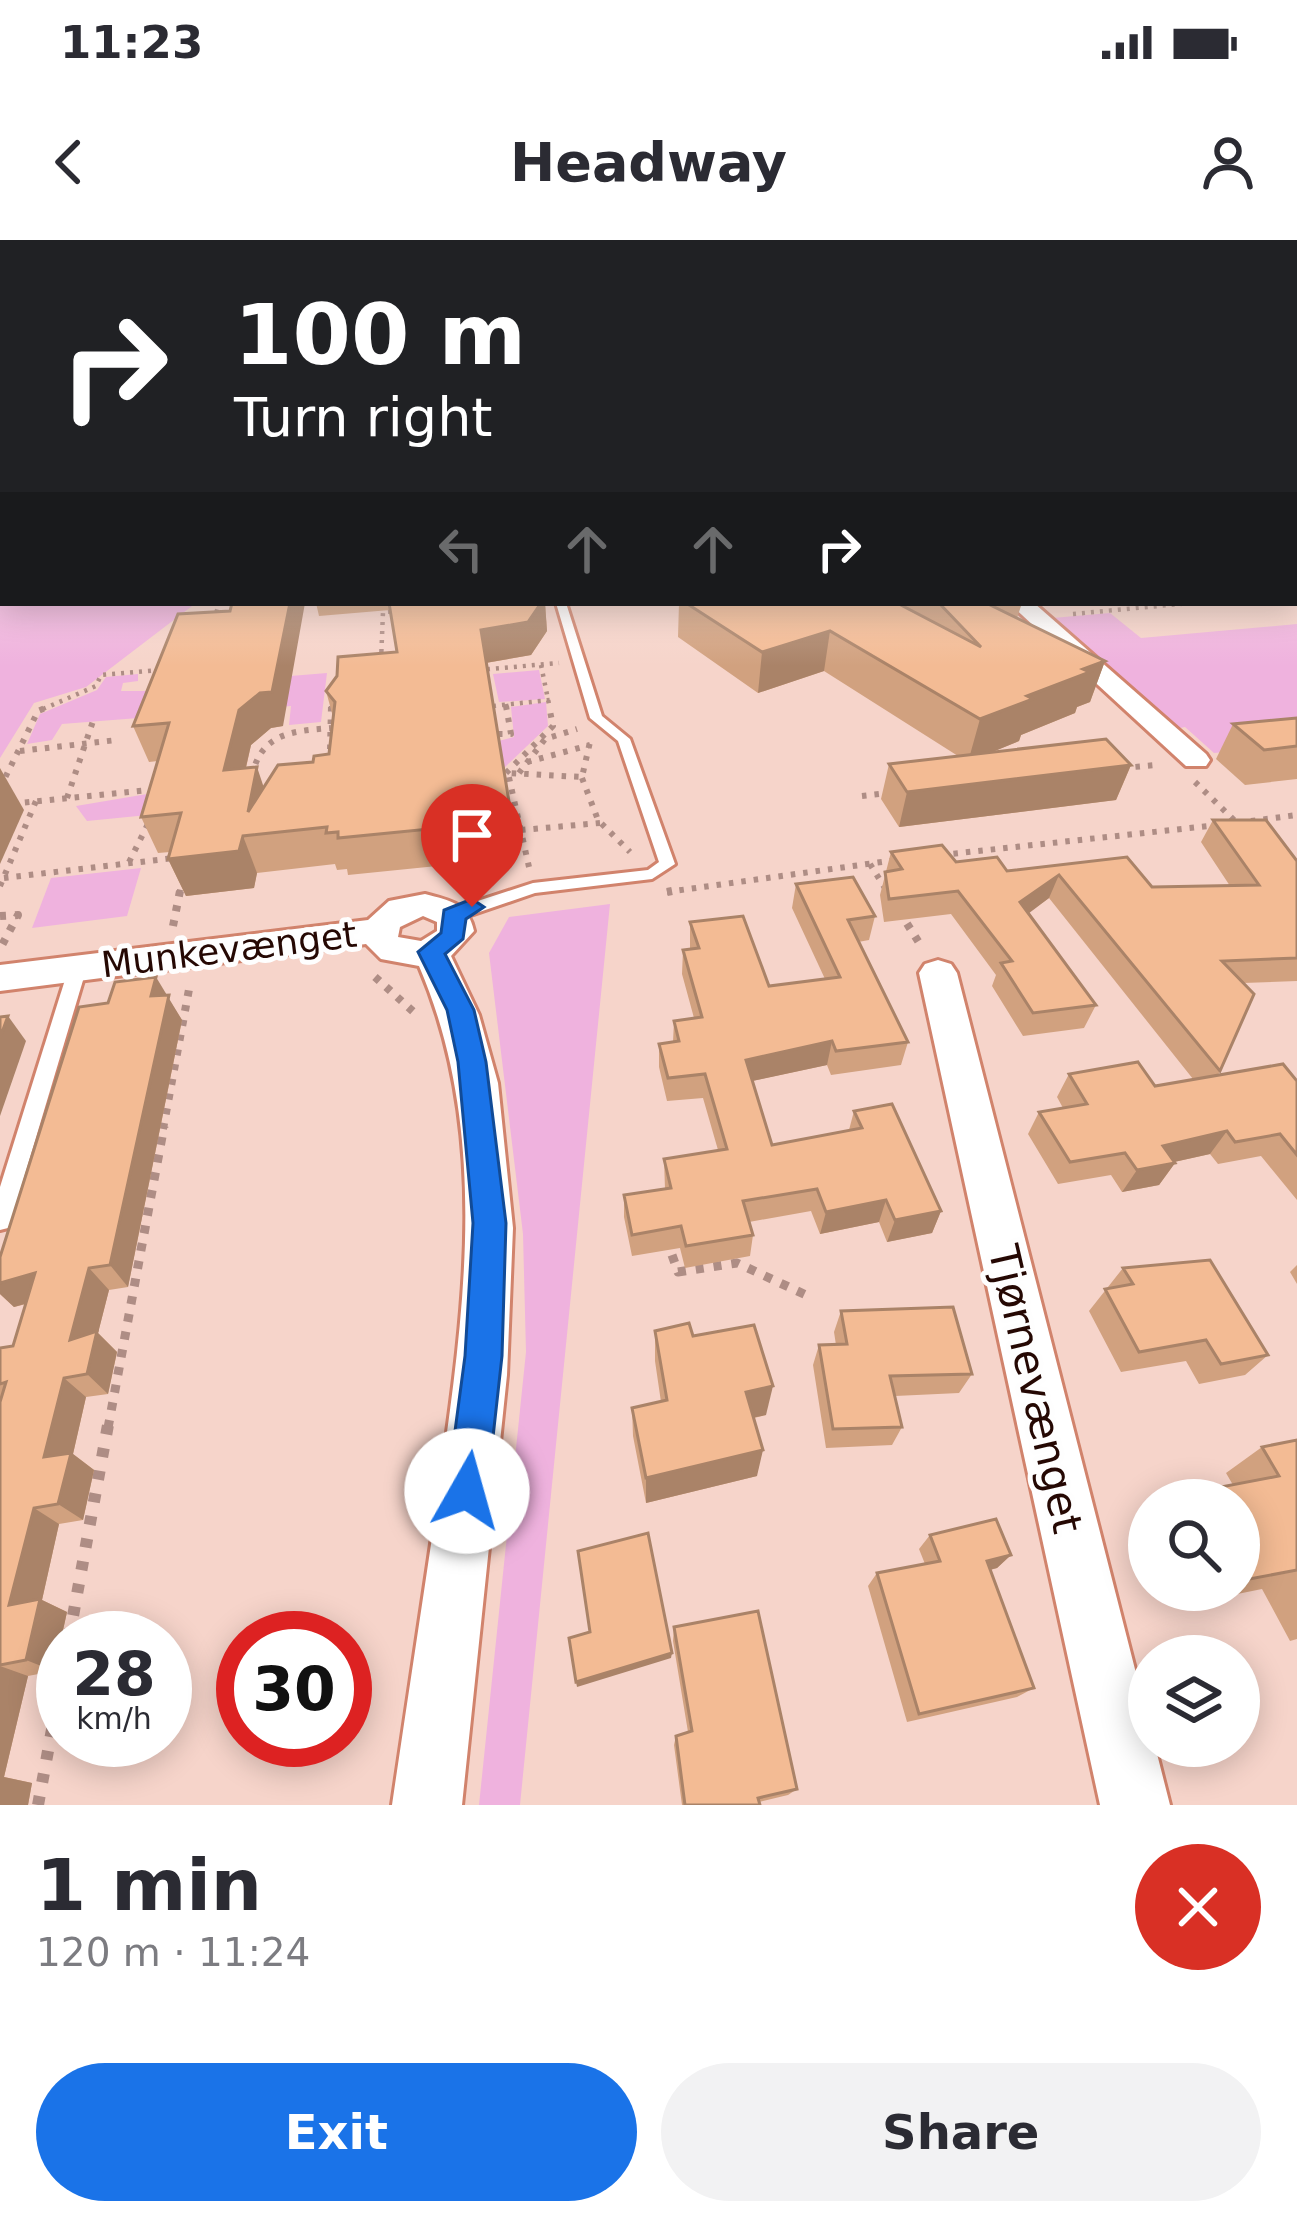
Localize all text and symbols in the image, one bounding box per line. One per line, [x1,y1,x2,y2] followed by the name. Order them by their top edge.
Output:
[60,16,203,69] text: 11:23
[36,129,102,195] icon: back
[1195,129,1261,195] icon: person
[510,131,787,194] text: Headway
[234,286,526,384] text: 100 m
[36,288,192,444] icon: right
[234,386,493,449] text: Turn right
[428,516,494,582] icon: left
[554,516,620,582] icon: ahead
[680,516,746,582] icon: ahead
[806,516,872,582] icon: right
[421,784,523,907] pin
[439,802,505,868] icon: arrive
[99,913,359,986] street label: Munkevænget
[978,1240,1092,1538] street label: Tjørnevænget
[404,1428,530,1554] position arrow
[1128,1479,1260,1767] map controls
[1128,1479,1260,1611] button: search
[216,1611,372,1767] speed limit sign: 30
[1128,1635,1260,1767] button: layers
[72,1639,156,1709] text: 28
[76,1701,152,1736] text: km/h
[36,1843,262,1927] text: 1 min
[1135,1844,1261,1970] button: close
[36,1930,310,1975] text: 120 m · 11:24
[36,2063,637,2201] button: Exit
[661,2063,1261,2201] button: Share

